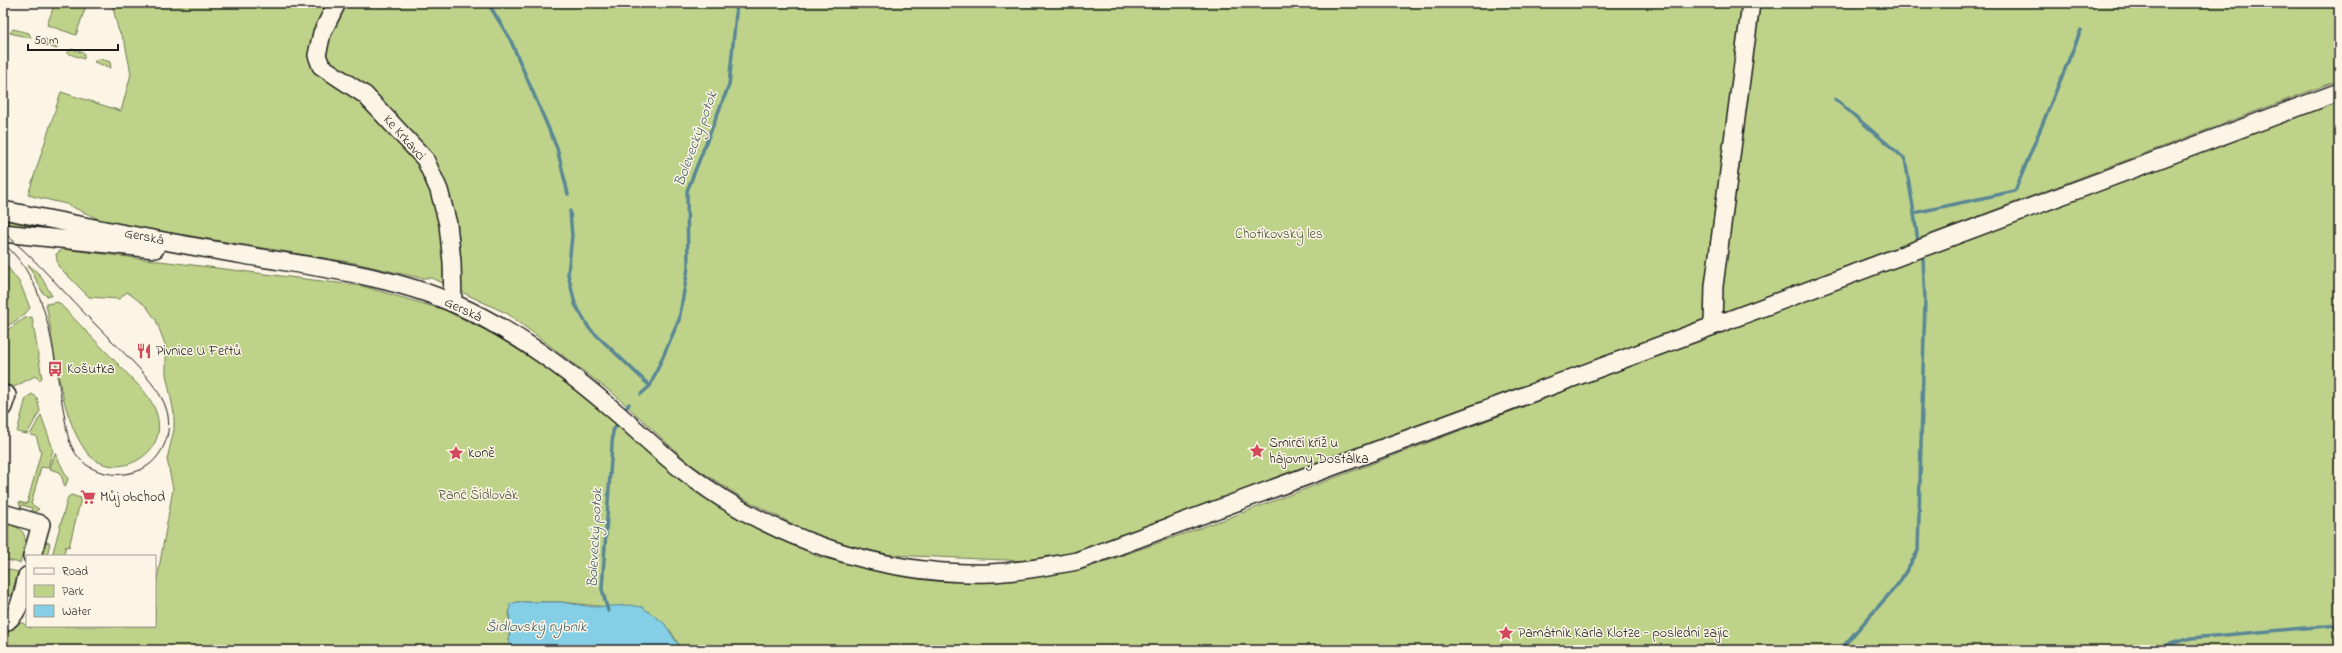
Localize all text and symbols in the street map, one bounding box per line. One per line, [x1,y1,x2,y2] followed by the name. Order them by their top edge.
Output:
[28,26,118,52] scale bar
[34,32,58,50] text: 50 m
[669,87,725,190] water label: Bolevecký potok
[378,110,430,166] street label: Ke Krkavci
[122,223,166,251] street label: Gerská
[1235,224,1323,246] park label: Chotíkovský les
[441,292,485,328] street label: Gerská
[156,341,241,362] place label: Pivnice U Feřtů
[135,342,153,360] restaurant icon: Pivnice U Feřtů
[67,359,115,380] place label: Košutka
[46,360,64,378] bus stop icon: Košutka
[1269,433,1369,471] place label: Smírčí kříž u hájovny Dostálka
[1248,442,1266,460] place icon: Smírčí kříž u hájovny Dostálka
[468,443,495,464] place label: koně
[447,444,465,462] place icon: koně
[438,485,519,506] park label: Ranč Šídlovák
[581,486,610,589] water label: Bolevecký potok
[100,487,165,508] place label: Můj obchod
[79,488,97,506] supermarket icon: Můj obchod
[26,555,156,627] legend
[62,563,88,581] text: Road
[62,583,84,601] text: Park
[62,603,91,621] text: Water
[486,616,588,639] water label: Šidlovský rybník
[1518,623,1729,644] place label: Památník Karla Klotze - poslední zajíc
[1497,624,1515,642] place icon: Památník Karla Klotze - poslední zajíc

